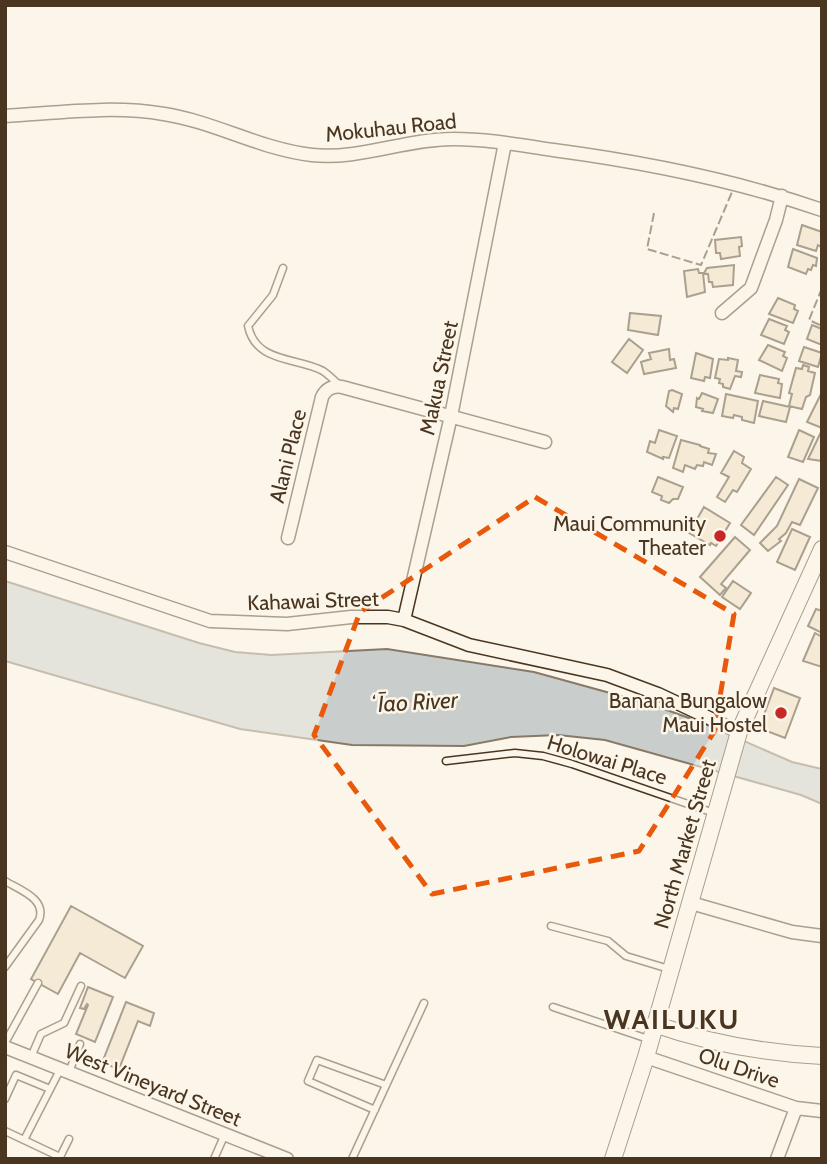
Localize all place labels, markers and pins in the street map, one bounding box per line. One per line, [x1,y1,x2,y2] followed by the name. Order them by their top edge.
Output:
[553,511,706,560] place label: Maui Community Theater
[712,528,728,544] marker: Maui Community Theater
[609,688,767,737] place label: Banana Bungalow Maui Hostel
[773,705,789,721] marker: Banana Bungalow Maui Hostel

